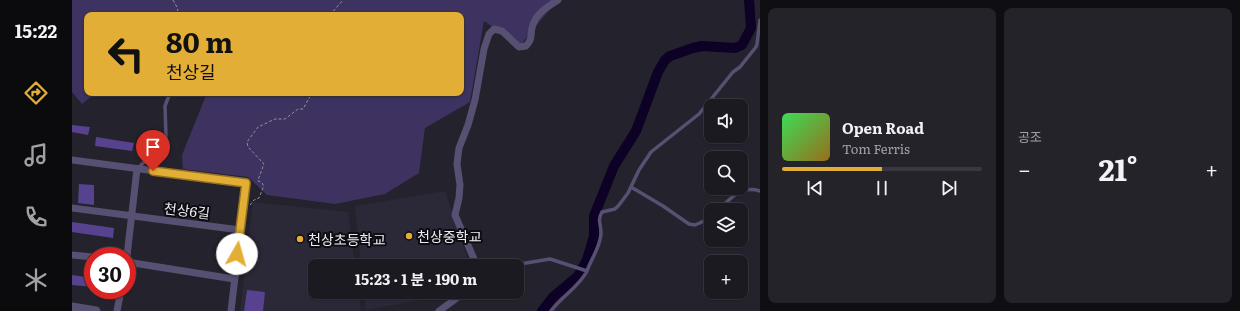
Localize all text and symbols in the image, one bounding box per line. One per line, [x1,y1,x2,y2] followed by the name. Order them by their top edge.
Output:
[15,17,57,44] text: 15:22
[166,20,233,62] text: 80 m
[100,28,152,80] icon: left
[166,58,216,85] text: 천상길
[22,79,50,107] icon: directions
[704,99,748,299] map controls
[704,99,748,143] button: sound
[842,116,924,139] text: Open Road
[1018,127,1042,146] text: 공조
[136,130,170,171] pin
[142,136,164,158] icon: arrive
[842,139,910,158] text: Tom Ferris
[22,141,50,169] icon: music
[1098,146,1138,190] text: 21°
[704,151,748,195] button: search
[1018,152,1031,185] text: −
[1205,152,1218,185] text: +
[804,177,826,199] icon: previous
[871,177,893,199] icon: pause
[938,177,960,199] icon: next
[163,197,211,223] street label: 천상6길
[22,203,50,231] icon: phone
[704,203,748,247] button: layers
[417,226,482,246] place label: 천상중학교
[308,229,385,249] place label: 천상초등학교
[404,231,414,241] marker: 천상중학교
[216,233,258,275] position arrow
[295,234,305,244] marker: 천상초등학교
[84,247,136,299] speed limit sign: 30
[704,255,748,299] button: +
[22,266,50,294] icon: climate
[355,267,477,290] text: 15:23 · 1 분 · 190 m

